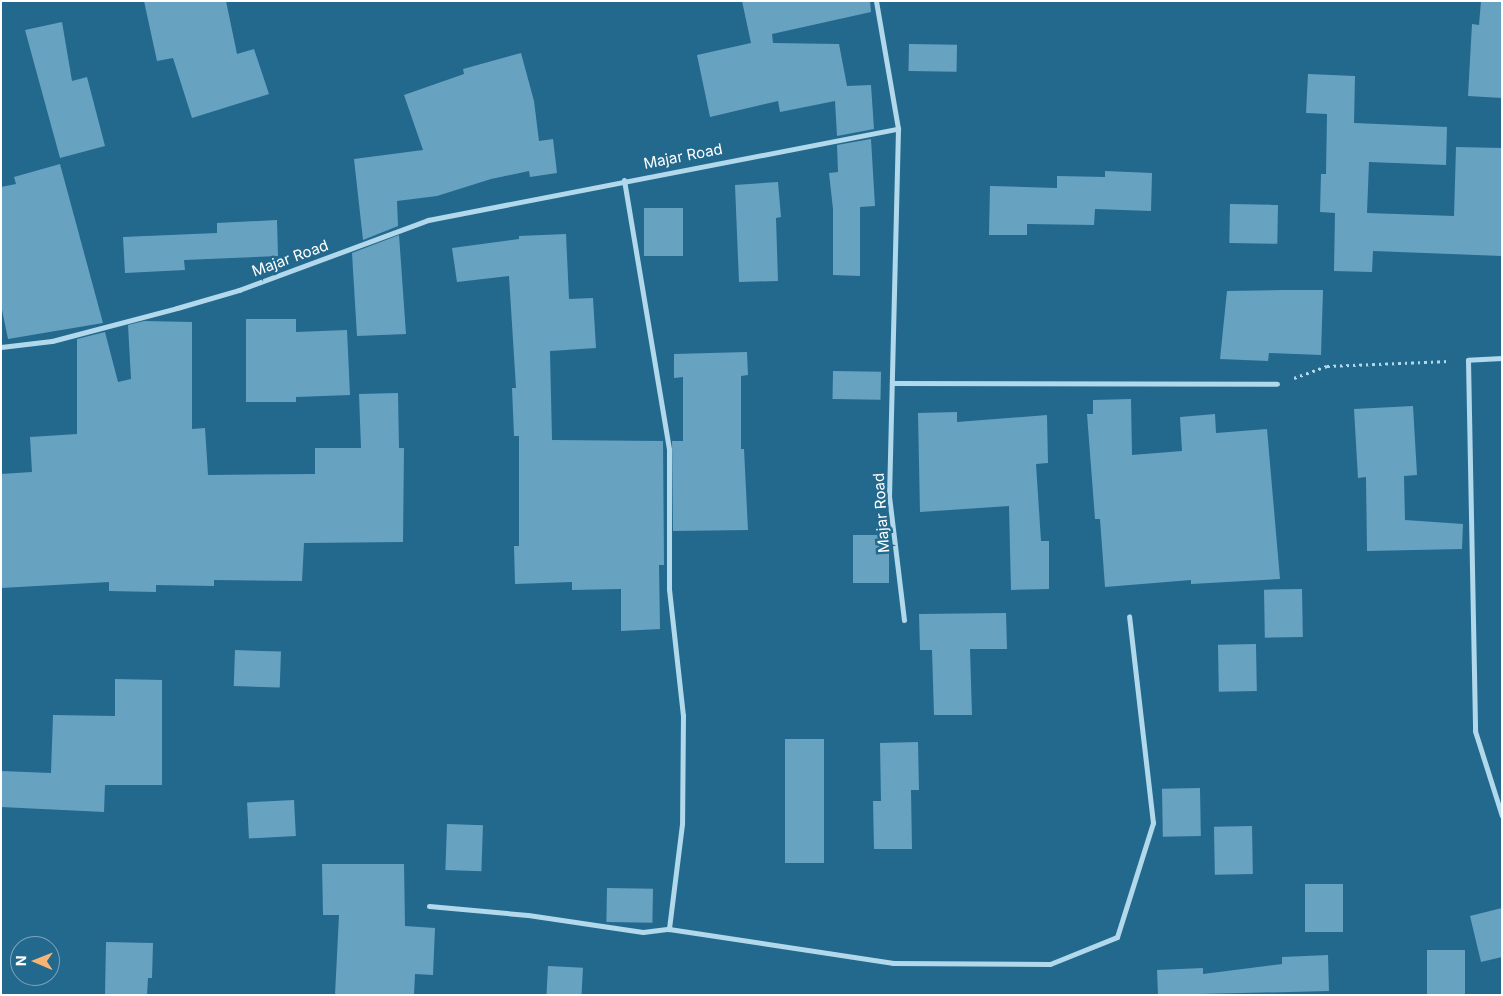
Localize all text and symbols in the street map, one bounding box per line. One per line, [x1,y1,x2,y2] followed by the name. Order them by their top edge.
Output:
[642,140,724,172] street label: Majar Road
[249,236,331,280] street label: Majar Road
[869,472,893,554] street label: Majar Road
[10,936,60,986] north arrow
[12,955,29,966] text: N

